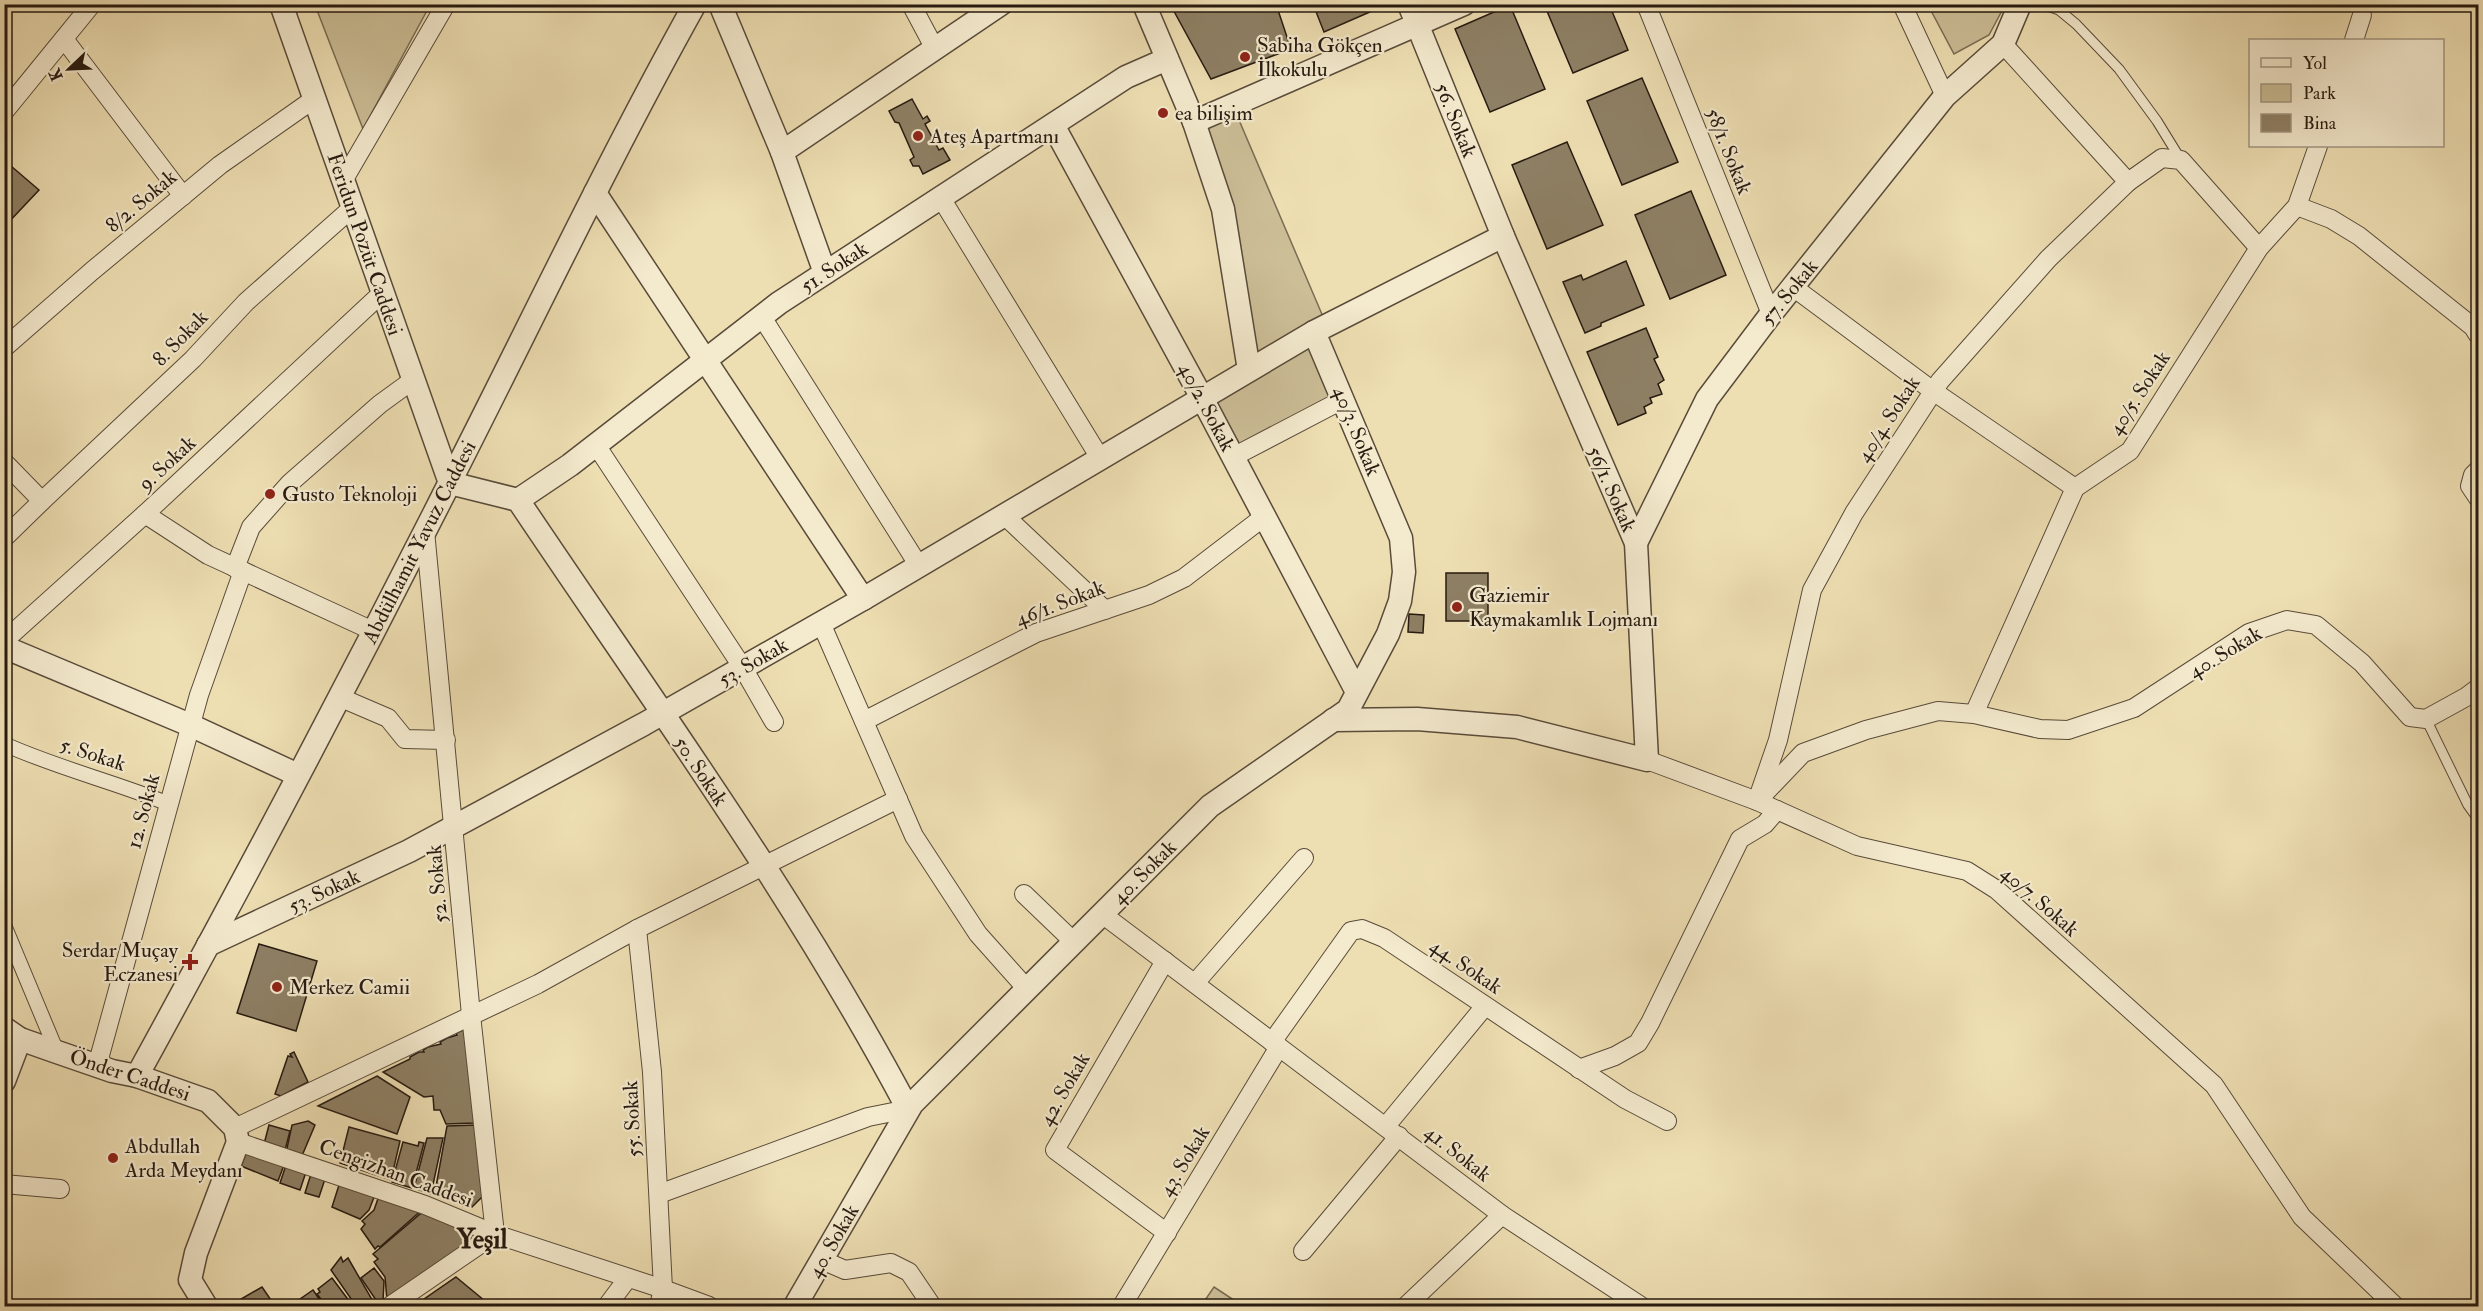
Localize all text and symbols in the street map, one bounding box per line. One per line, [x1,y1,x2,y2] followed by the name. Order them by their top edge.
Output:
[1257,32,1383,83] place label: Sabiha Gökçen İlkokulu
[39,39,99,99] north arrow
[2249,39,2444,147] legend
[1238,50,1252,64] marker: Sabiha Gökçen İlkokulu
[2303,52,2327,75] text: Yol
[44,65,68,84] text: K
[1428,79,1483,162] street label: 56. Sokak
[2303,82,2336,105] text: Park
[1175,100,1253,127] place label: ea bilişim
[1699,104,1758,198] street label: 58/1. Sokak
[1156,106,1170,120] marker: ea bilişim
[2303,112,2337,135] text: Bina
[929,123,1060,150] place label: Ateş Apartmanı
[911,129,925,143] marker: Ateş Apartmanı
[321,149,409,339] street label: Feridun Pozüt Caddesi
[100,164,182,239] street label: 8/2. Sokak
[795,236,873,299] street label: 51. Sokak
[1755,254,1824,331] street label: 57. Sokak
[147,304,214,372] street label: 8. Sokak
[2102,346,2177,441] street label: 40/5. Sokak
[1172,358,1241,456] street label: 40/2. Sokak
[1851,371,1926,468] street label: 40/4. Sokak
[1326,382,1387,480] street label: 40/3. Sokak
[131,430,202,498] street label: 9. Sokak
[356,436,483,649] street label: Abdülhamit Yavuz Caddesi
[1581,442,1642,536] street label: 56/1. Sokak
[282,481,418,508] place label: Gusto Teknoloji
[263,487,277,501] marker: Gusto Teknoloji
[1012,574,1109,633] street label: 46/1. Sokak
[1469,582,1659,633] place label: Gaziemir Kaymakamlık Lojmanı
[1450,600,1464,614] marker: Gaziemir Kaymakamlık Lojmanı
[2184,620,2267,685] street label: 40. Sokak
[714,632,793,693] street label: 53. Sokak
[57,731,129,778] street label: 5. Sokak
[667,731,734,811] street label: 50. Sokak
[120,770,166,852] street label: 12. Sokak
[1106,834,1182,910] street label: 40. Sokak
[421,844,454,924] street label: 52. Sokak
[1995,860,2085,943] street label: 40/7. Sokak
[284,863,364,920] street label: 53. Sokak
[1424,932,1507,1000] street label: 44. Sokak
[62,937,179,988] place label: Serdar Muçay Eczanesi
[183,955,197,969] marker: Serdar Muçay Eczanesi
[289,974,410,1001] place label: Merkez Camii
[270,980,284,994] marker: Merkez Camii
[66,1043,194,1108] street label: Önder Caddesi
[1033,1048,1096,1131] street label: 42. Sokak
[617,1080,648,1158] street label: 55. Sokak
[1419,1119,1497,1188] street label: 41. Sokak
[1153,1121,1216,1202] street label: 43. Sokak
[124,1133,243,1184] place label: Abdullah Arda Meydanı
[315,1133,477,1214] street label: Cengizhan Caddesi
[106,1151,120,1165] marker: Abdullah Arda Meydanı
[802,1199,865,1283] street label: 40. Sokak
[456,1223,508,1256] district label: Yeşil

